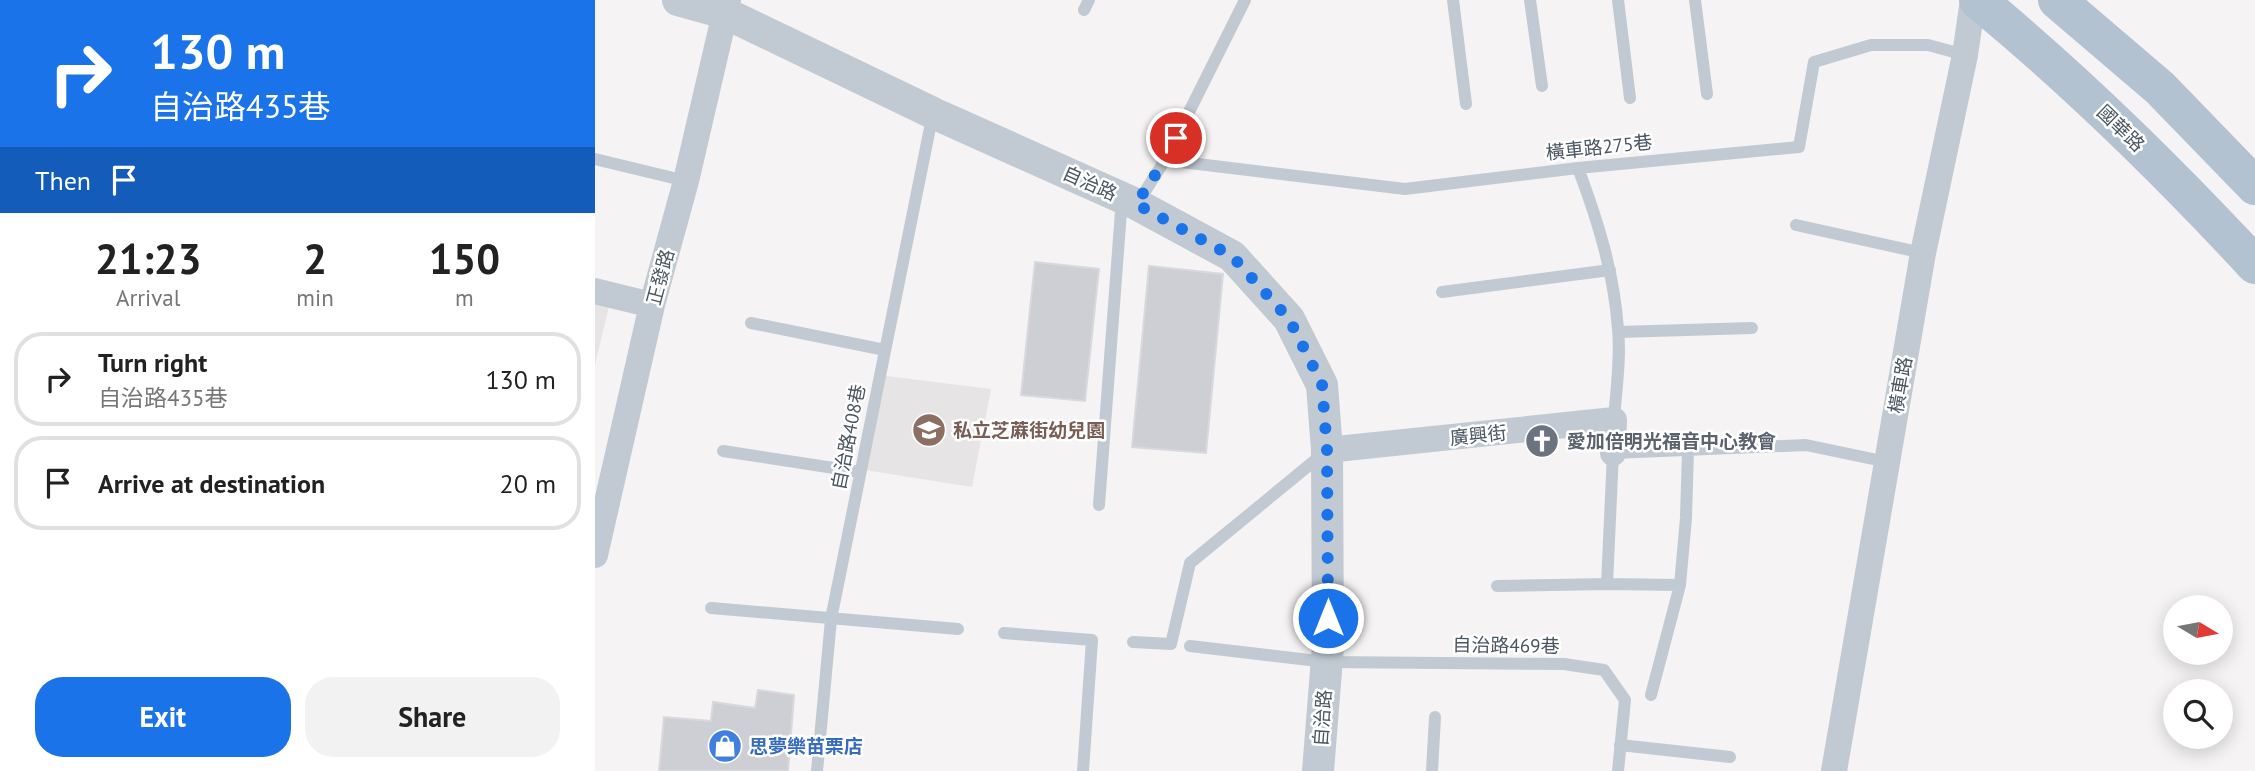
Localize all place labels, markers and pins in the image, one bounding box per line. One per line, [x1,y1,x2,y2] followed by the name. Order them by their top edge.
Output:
[1146,108,1206,168] pin
[910,411,948,449] school or university icon: 私立芝蔴街幼兒園
[953,418,1105,442] place label: 私立芝蔴街幼兒園
[1523,422,1561,460] church icon: 愛加倍明光福音中心教會
[1567,429,1776,453] place label: 愛加倍明光福音中心教會
[706,727,744,765] shop icon: 思夢樂苗栗店
[749,734,863,758] place label: 思夢樂苗栗店

